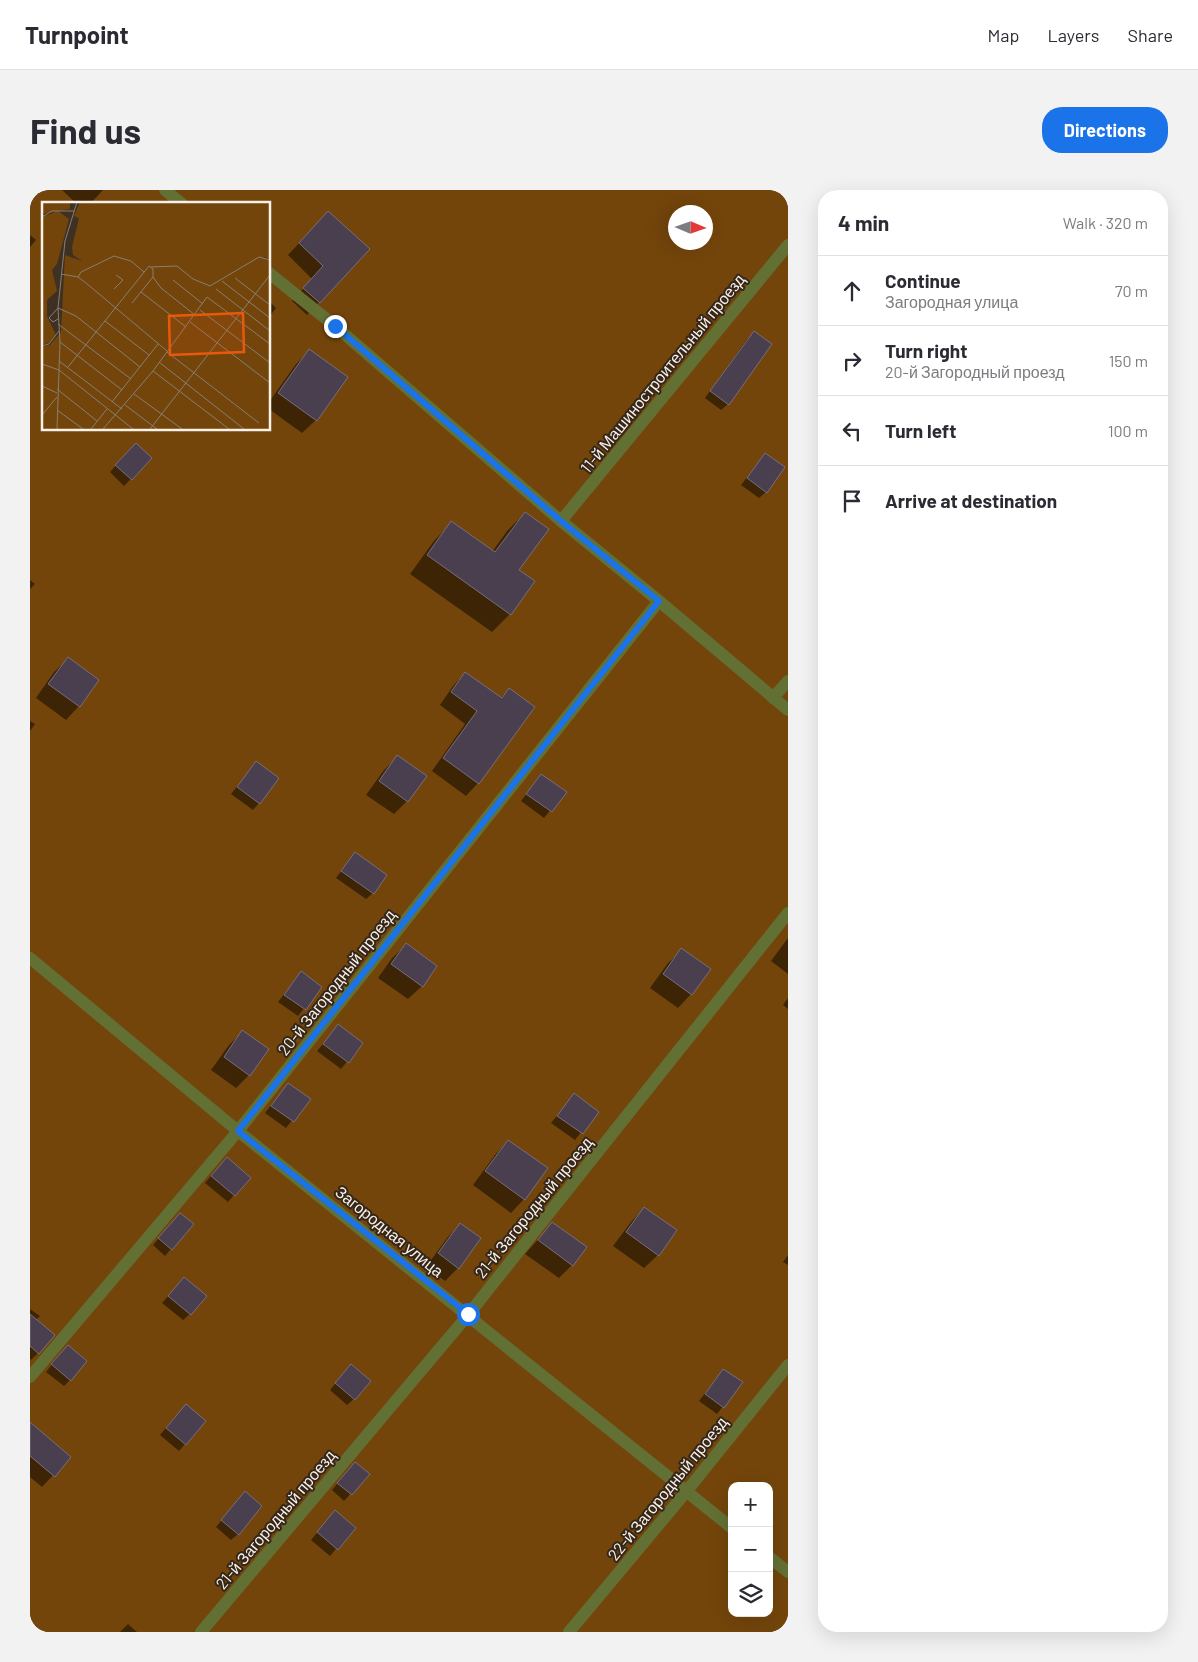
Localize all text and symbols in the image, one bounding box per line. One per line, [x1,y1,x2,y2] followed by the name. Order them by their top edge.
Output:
[25,20,129,49] text: Turnpoint
[987,24,1019,46] text: Map
[1047,24,1100,46] text: Layers
[1128,24,1173,46] text: Share
[1042,107,1168,153] button: Directions
[30,109,141,151] text: Find us
[42,202,270,430] inset map
[668,205,713,250] north arrow
[838,210,889,235] text: 4 min
[1063,213,1148,232] text: Walk · 320 m
[576,269,749,476] street label: 11-й Машиностроительный проезд
[885,269,961,292] text: Continue
[838,277,866,305] icon: ahead
[1115,281,1148,300] text: 70 m
[885,292,1018,311] text: Загородная улица
[324,315,347,338] route end
[885,339,967,362] text: Turn right
[838,347,866,375] icon: right
[1109,351,1148,370] text: 150 m
[885,362,1065,381] text: 20-й Загородный проезд
[838,417,866,445] icon: left
[885,419,956,442] text: Turn left
[1108,421,1148,440] text: 100 m
[838,487,866,515] icon: arrive
[885,489,1057,512] text: Arrive at destination
[273,905,399,1059] street label: 20-й Загородный проезд
[470,1132,596,1281] street label: 21-й Загородный проезд
[332,1182,448,1280] street label: Загородная улица
[457,1303,480,1326] route start
[603,1412,731,1564] street label: 22-й Загородный проезд
[211,1445,339,1592] street label: 21-й Загородный проезд
[728,1482,773,1617] map controls
[728,1482,773,1527] button: +
[728,1527,773,1572] button: −
[728,1572,773,1617] button: layers

